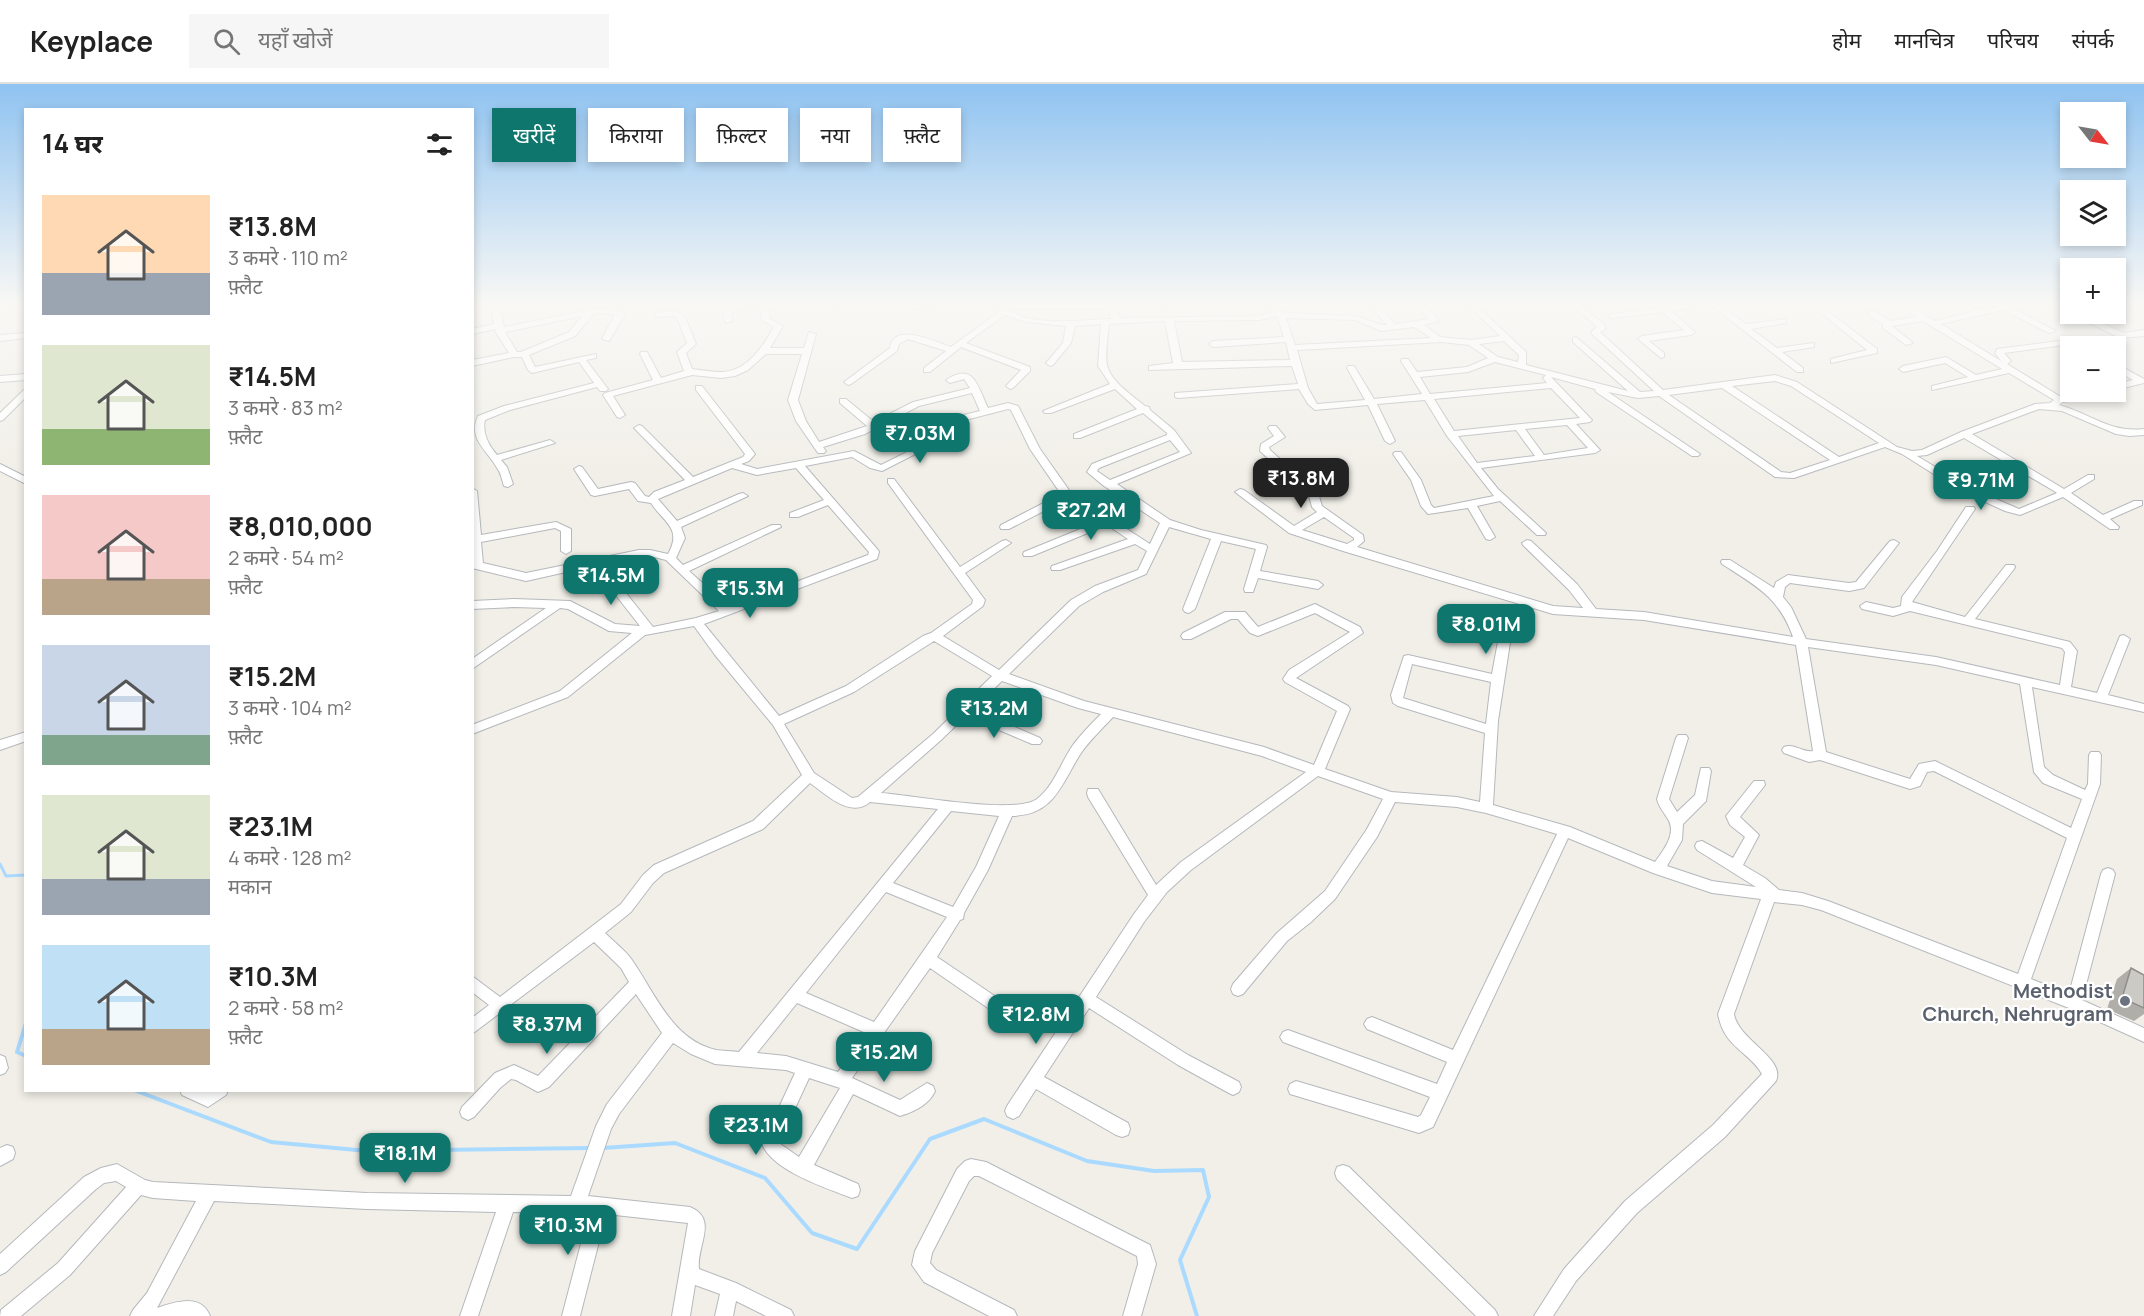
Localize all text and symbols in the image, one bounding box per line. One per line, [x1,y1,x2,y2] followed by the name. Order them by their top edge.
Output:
[189,14,609,68] search box
[30,22,153,60] text: Keyplace
[210,25,243,58] icon: search
[258,25,333,55] text: यहाँ खोजें
[1832,26,1861,54] text: होम
[1894,26,1954,54] text: मानचित्र
[1987,26,2039,54] text: परिचय
[2072,26,2114,54] text: संपर्क
[2060,102,2126,168] north arrow
[2060,102,2126,402] map controls
[492,108,576,162] chip: खरीदें
[588,108,684,162] chip: किराया
[696,108,788,162] chip: फ़िल्टर
[800,108,871,162] chip: नया
[883,108,961,162] chip: फ़्लैट
[42,125,103,161] text: 14 घर
[423,128,456,161] icon: filters
[2060,180,2126,246] button: layers
[228,208,317,244] text: ₹13.8M
[90,219,162,291] icon: home
[228,244,348,271] text: 3 कमरे · 110 m²
[2060,258,2126,324] button: +
[228,273,263,300] text: फ़्लैट
[2060,336,2126,402] button: −
[228,358,316,394] text: ₹14.5M
[90,369,162,441] icon: home
[228,394,343,421] text: 3 कमरे · 83 m²
[871,413,969,464] pin: ₹7.03M
[885,419,955,446] text: ₹7.03M
[228,423,263,450] text: फ़्लैट
[1252,458,1350,509] pin: ₹13.8M
[1932,460,2030,511] pin: ₹9.71M
[1267,464,1335,491] text: ₹13.8M
[1947,466,2015,493] text: ₹9.71M
[1042,490,1140,541] pin: ₹27.2M
[1056,496,1126,523] text: ₹27.2M
[228,508,373,544] text: ₹8,010,000
[90,519,162,591] icon: home
[228,544,344,571] text: 2 कमरे · 54 m²
[562,555,660,606] pin: ₹14.5M
[577,561,645,588] text: ₹14.5M
[701,568,799,619] pin: ₹15.3M
[228,573,263,600] text: फ़्लैट
[716,574,784,601] text: ₹15.3M
[1437,604,1535,655] pin: ₹8.01M
[1451,610,1521,637] text: ₹8.01M
[228,658,316,694] text: ₹15.2M
[90,669,162,741] icon: home
[945,688,1043,739] pin: ₹13.2M
[228,694,352,721] text: 3 कमरे · 104 m²
[960,694,1028,721] text: ₹13.2M
[228,723,263,750] text: फ़्लैट
[228,808,313,844] text: ₹23.1M
[90,819,162,891] icon: home
[228,844,352,871] text: 4 कमरे · 128 m²
[228,873,272,900] text: मकान
[228,958,318,994] text: ₹10.3M
[90,969,162,1041] icon: home
[1922,977,2113,1027] place label: Methodist Church, Nehrugram
[228,994,344,1021] text: 2 कमरे · 58 m²
[987,994,1085,1045] pin: ₹12.8M
[2118,994,2132,1008] marker: Methodist Church, Nehrugram
[1002,1000,1070,1027] text: ₹12.8M
[498,1004,596,1055] pin: ₹8.37M
[512,1010,582,1037] text: ₹8.37M
[228,1023,263,1050] text: फ़्लैट
[835,1032,933,1083] pin: ₹15.2M
[850,1038,918,1065] text: ₹15.2M
[707,1105,805,1156] pin: ₹23.1M
[723,1111,789,1138] text: ₹23.1M
[356,1133,454,1184] pin: ₹18.1M
[374,1139,436,1166] text: ₹18.1M
[519,1205,617,1256] pin: ₹10.3M
[533,1211,603,1238] text: ₹10.3M

